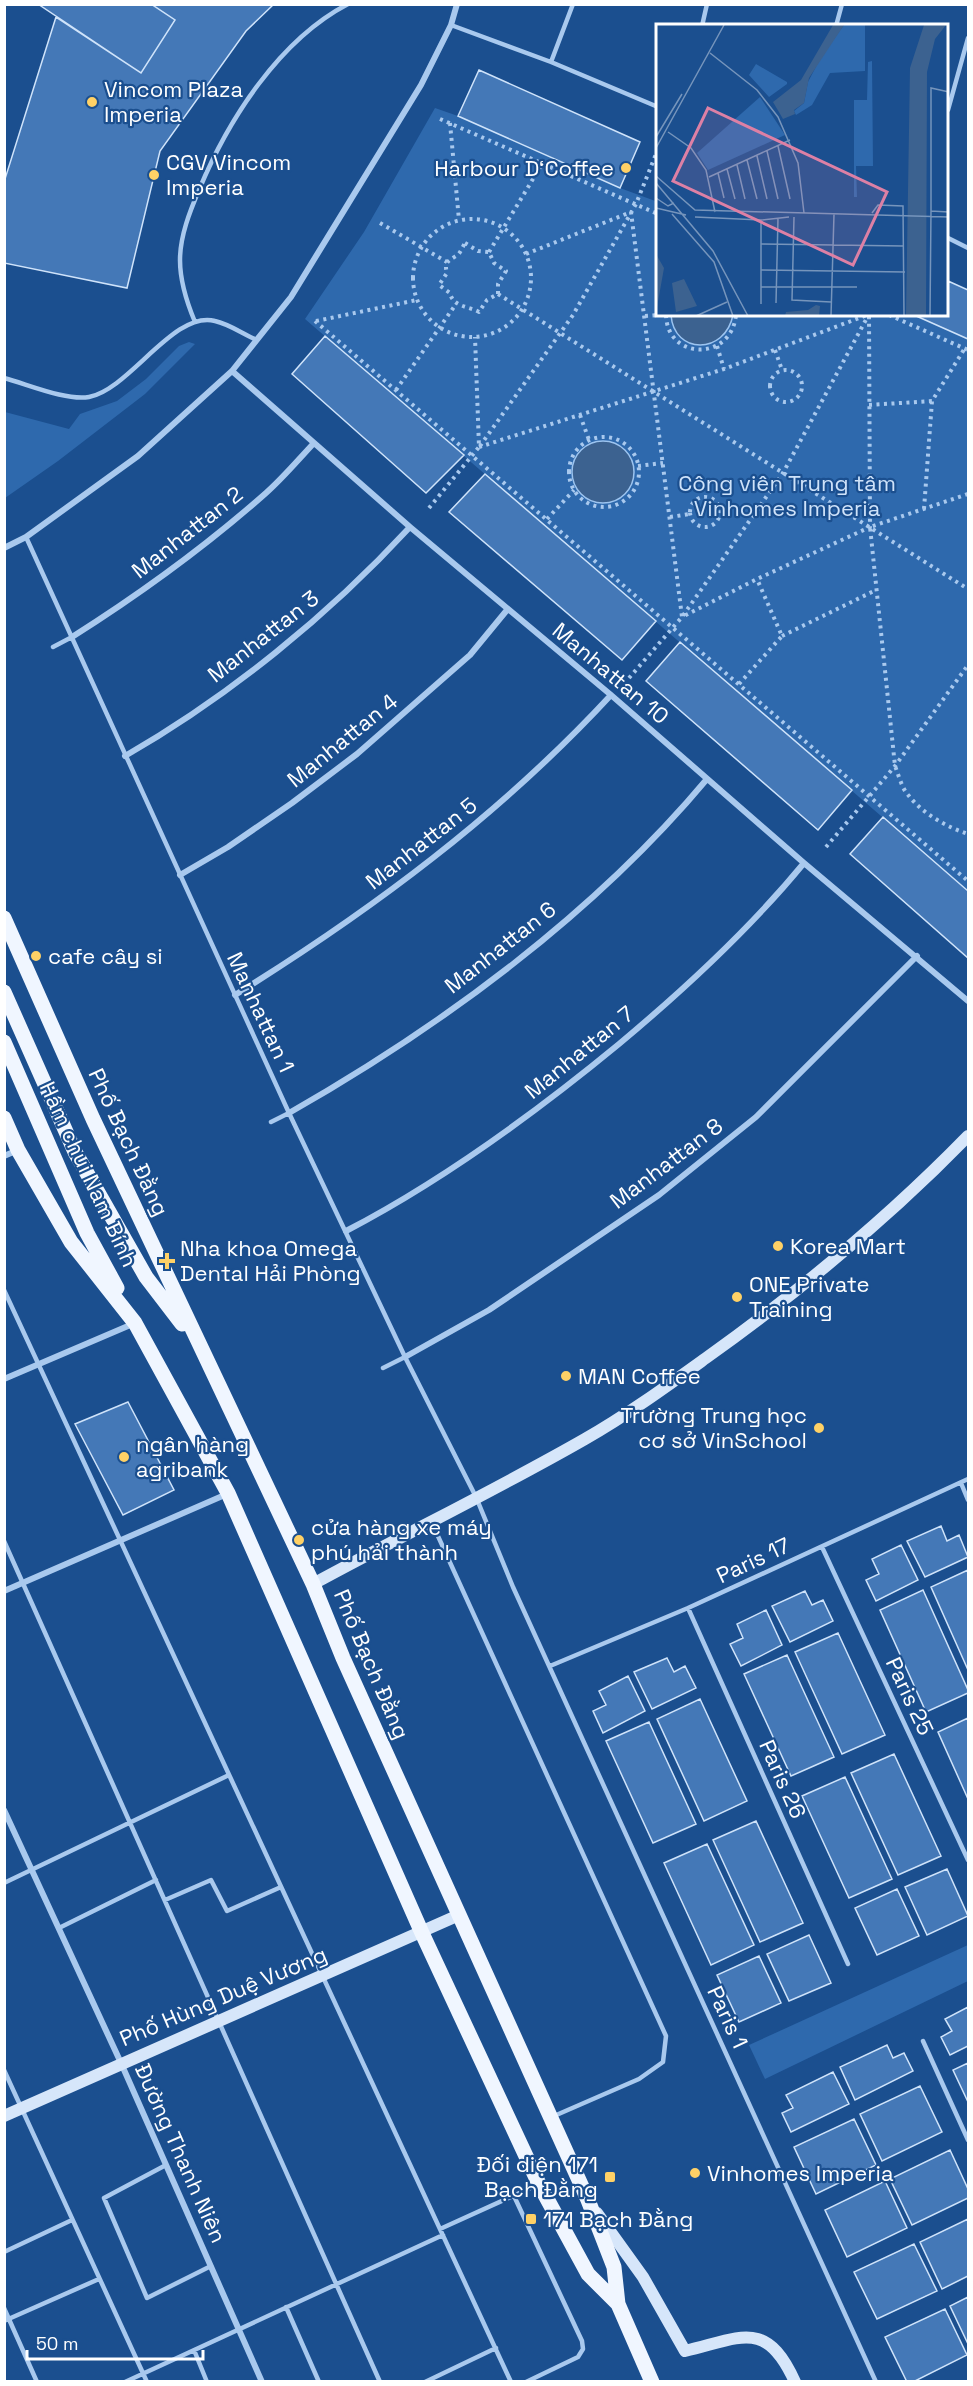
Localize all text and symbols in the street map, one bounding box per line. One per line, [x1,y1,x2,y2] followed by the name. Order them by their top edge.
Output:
[656,24,949,316] inset map
[104,75,243,128] place label: Vincom Plaza Imperia
[85,95,99,109] marker: Vincom Plaza Imperia
[166,148,291,201] place label: CGV Vincom Imperia
[434,154,614,182] place label: Harbour D‘Coffee
[619,161,633,175] marker: Harbour D‘Coffee
[147,168,161,182] marker: CGV Vincom Imperia
[678,469,896,522] park label: Công viên Trung tâm Vinhomes Imperia
[126,480,248,584] street label: Manhattan 2
[202,584,324,688] street label: Manhattan 3
[547,616,675,730] street label: Manhattan 10
[281,687,403,793] street label: Manhattan 4
[360,791,482,895] street label: Manhattan 5
[439,895,561,999] street label: Manhattan 6
[48,942,163,970] place label: cafe cây si
[221,947,301,1077] street label: Manhattan 1
[29,949,43,963] marker: cafe cây si
[519,999,639,1105] street label: Manhattan 7
[83,1064,175,1220] street label: Phố Bạch Đằng
[34,1077,144,1271] street label: Hầm chui Nam Bính
[604,1111,728,1215] street label: Manhattan 8
[790,1232,906,1260] place label: Korea Mart
[180,1234,361,1287] place label: Nha khoa Omega Dental Hải Phòng
[771,1239,785,1253] marker: Korea Mart
[158,1252,176,1270] marker: Nha khoa Omega Dental Hải Phòng
[749,1270,870,1323] place label: ONE Private Training
[730,1290,744,1304] marker: ONE Private Training
[578,1362,701,1390] place label: MAN Coffee
[559,1369,573,1383] marker: MAN Coffee
[620,1401,807,1454] place label: Trường Trung học cơ sở VinSchool
[812,1421,826,1435] marker: Trường Trung học cơ sở VinSchool
[136,1430,249,1483] place label: ngân hàng agribank
[117,1450,131,1464] marker: ngân hàng agribank
[311,1513,492,1566] place label: cửa hàng xe máy phú hải thành
[712,1531,794,1589] street label: Paris 17
[292,1533,306,1547] marker: cửa hàng xe máy phú hải thành
[328,1585,416,1743] street label: Phố Bạch Đằng
[880,1652,940,1740] street label: Paris 25
[753,1735,813,1823] street label: Paris 26
[115,1940,331,2052] street label: Phố Hùng Duệ Vương
[701,1981,755,2053] street label: Paris 1
[129,2059,233,2247] street label: Đường Thanh Niên
[476,2150,598,2203] place label: Đối diện 171 Bạch Đằng
[707,2159,894,2187] place label: Vinhomes Imperia
[688,2166,702,2180] marker: Vinhomes Imperia
[603,2170,617,2184] marker: Đối diện 171 Bạch Đằng
[543,2205,693,2233] place label: 171 Bạch Đằng
[524,2212,538,2226] marker: 171 Bạch Đằng
[27,2323,202,2361] scale bar
[36,2332,78,2355] text: 50 m

